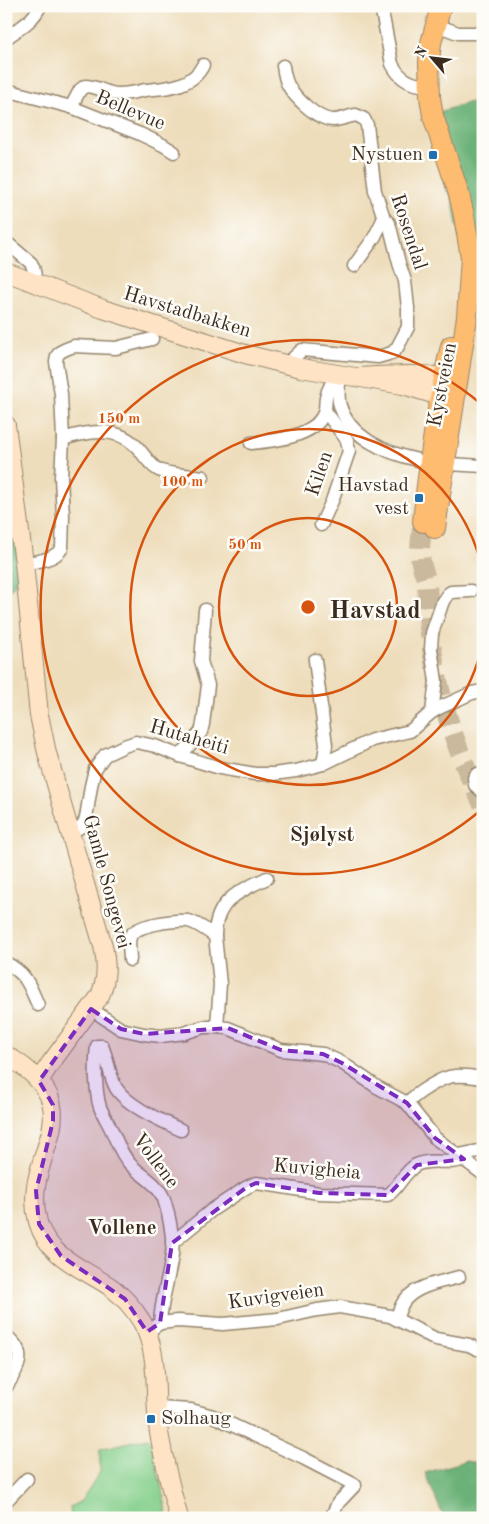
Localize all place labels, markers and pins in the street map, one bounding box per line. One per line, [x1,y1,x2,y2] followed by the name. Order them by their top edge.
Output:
[351,145,423,165] place label: Nystuen
[427,149,439,161] marker: Nystuen
[337,476,409,519] place label: Havstad vest
[413,492,425,504] marker: Havstad vest
[299,598,317,616] centre of rings
[161,1409,231,1429] place label: Solhaug
[145,1413,157,1425] marker: Solhaug

